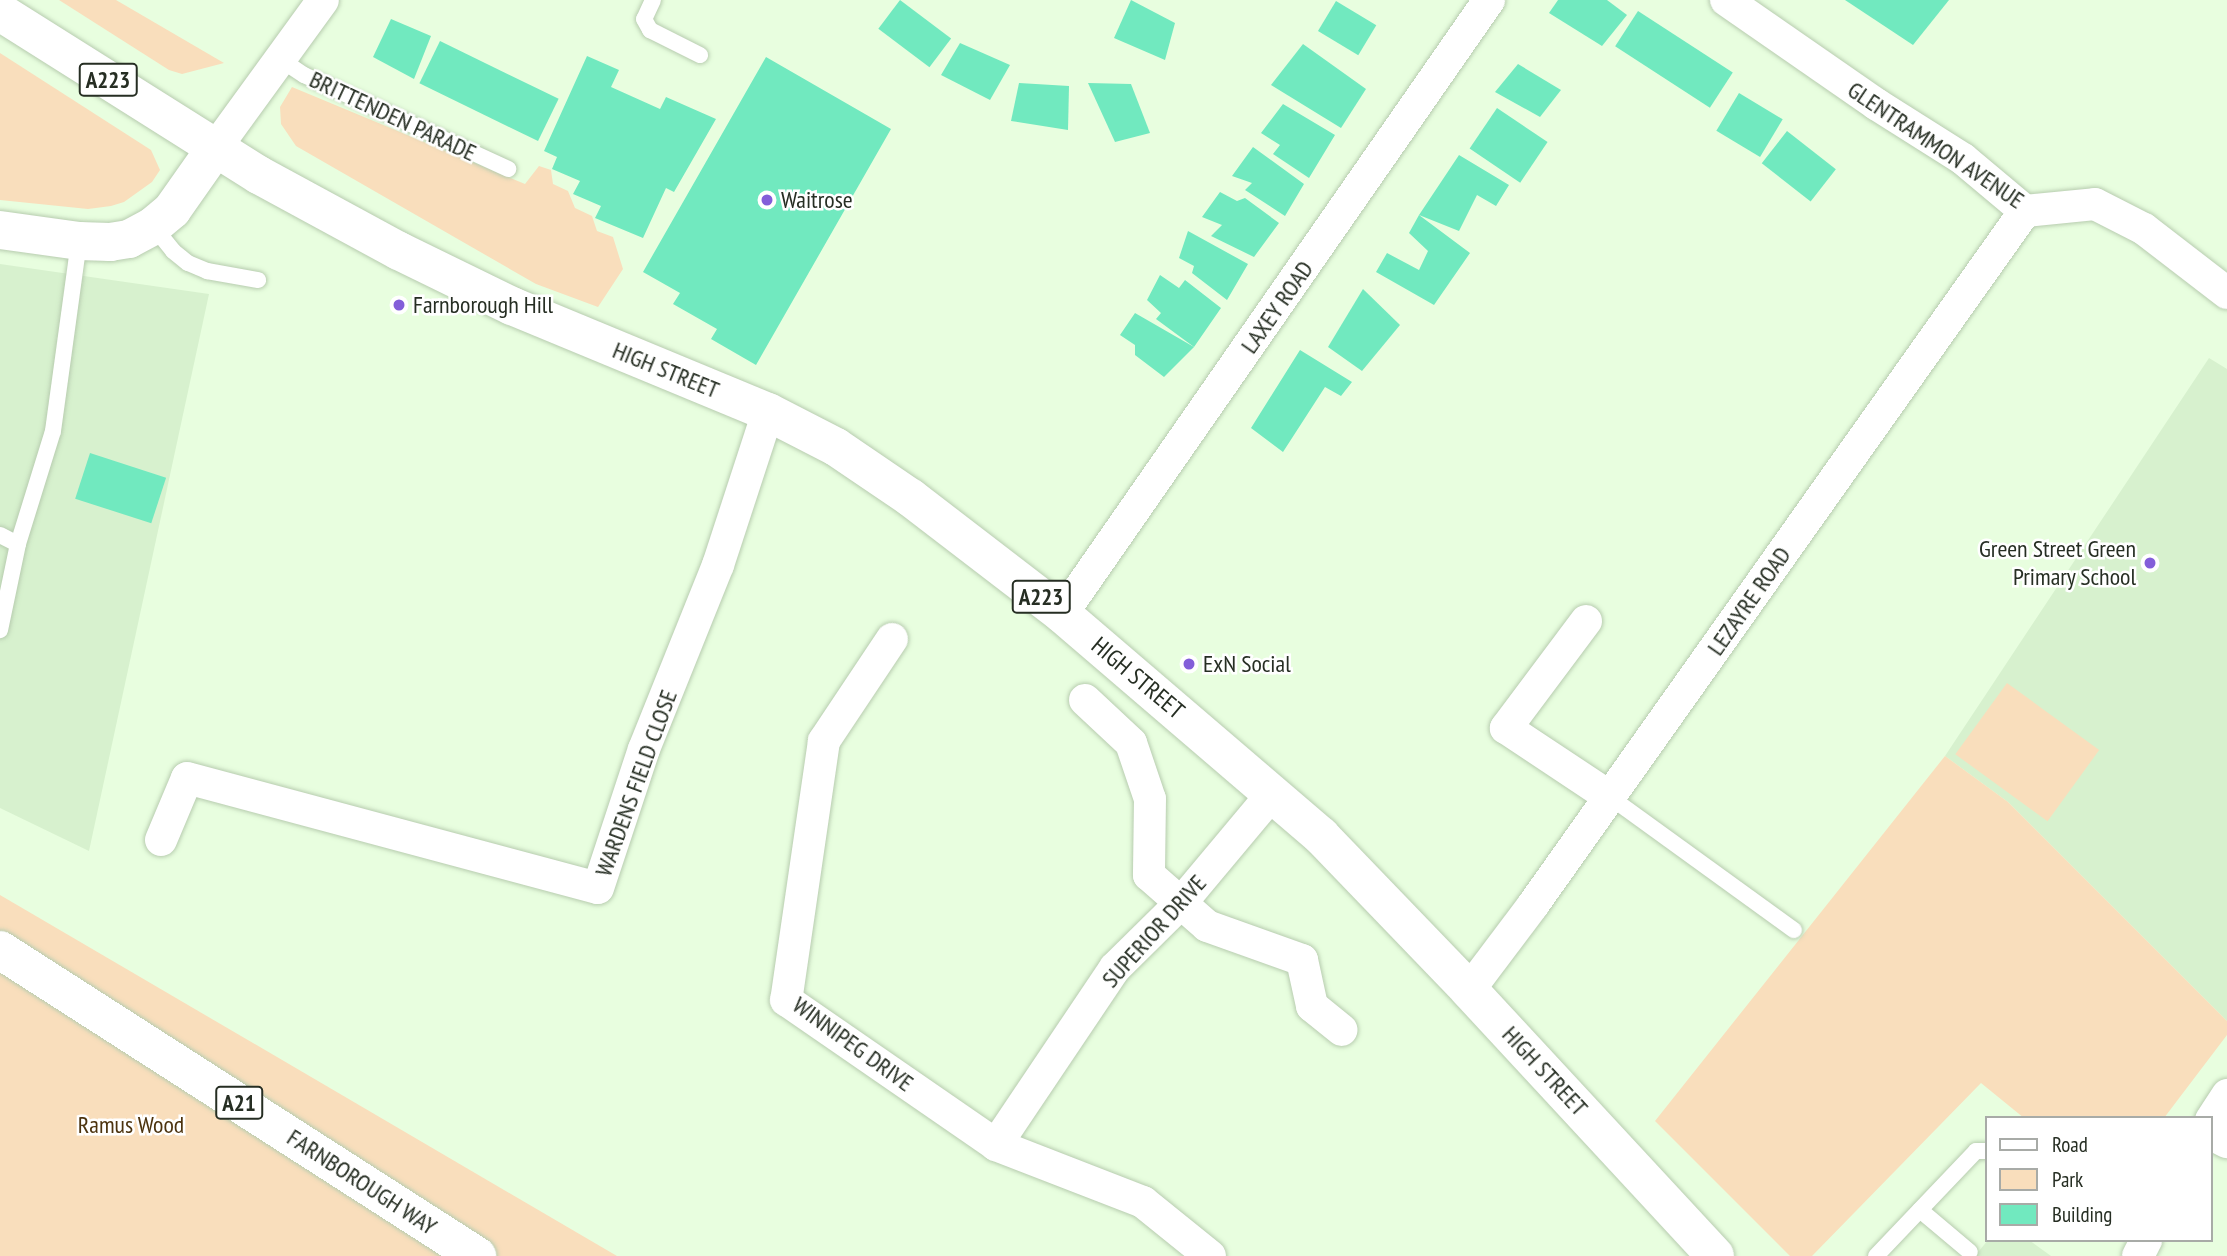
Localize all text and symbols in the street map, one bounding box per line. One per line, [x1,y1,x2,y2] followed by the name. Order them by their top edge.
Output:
[78,60,138,100] road number: A223
[305,65,481,167] street label: BRITTENDEN PARADE
[1842,75,2030,215] street label: GLENTRAMMON AVENUE
[781,186,853,214] place label: Waitrose
[759,192,775,208] marker: Waitrose
[1235,255,1319,359] street label: LAXEY ROAD
[413,291,553,319] place label: Farnborough Hill
[391,297,407,313] marker: Farnborough Hill
[609,336,723,404] street label: HIGH STREET
[1979,535,2136,591] place label: Green Street Green Primary School
[1701,541,1797,661] street label: LEZAYRE ROAD
[2142,555,2158,571] marker: Green Street Green Primary School
[1011,578,1071,617] road number: A223
[1086,631,1190,725] street label: HIGH STREET
[1203,650,1291,678] place label: ExN Social
[1181,656,1197,672] marker: ExN Social
[589,686,683,880] street label: WARDENS FIELD CLOSE
[1096,869,1212,993] street label: SUPERIOR DRIVE
[787,991,919,1097] street label: WINNIPEG DRIVE
[1496,1020,1594,1122] street label: HIGH STREET
[215,1084,264,1122] road number: A21
[78,1111,184,1139] park label: Ramus Wood
[1986,1116,2213,1242] legend
[282,1123,442,1241] street label: FARNBOROUGH WAY
[2052,1131,2088,1158] text: Road
[2052,1166,2083,1193] text: Park
[2052,1201,2112,1228] text: Building

